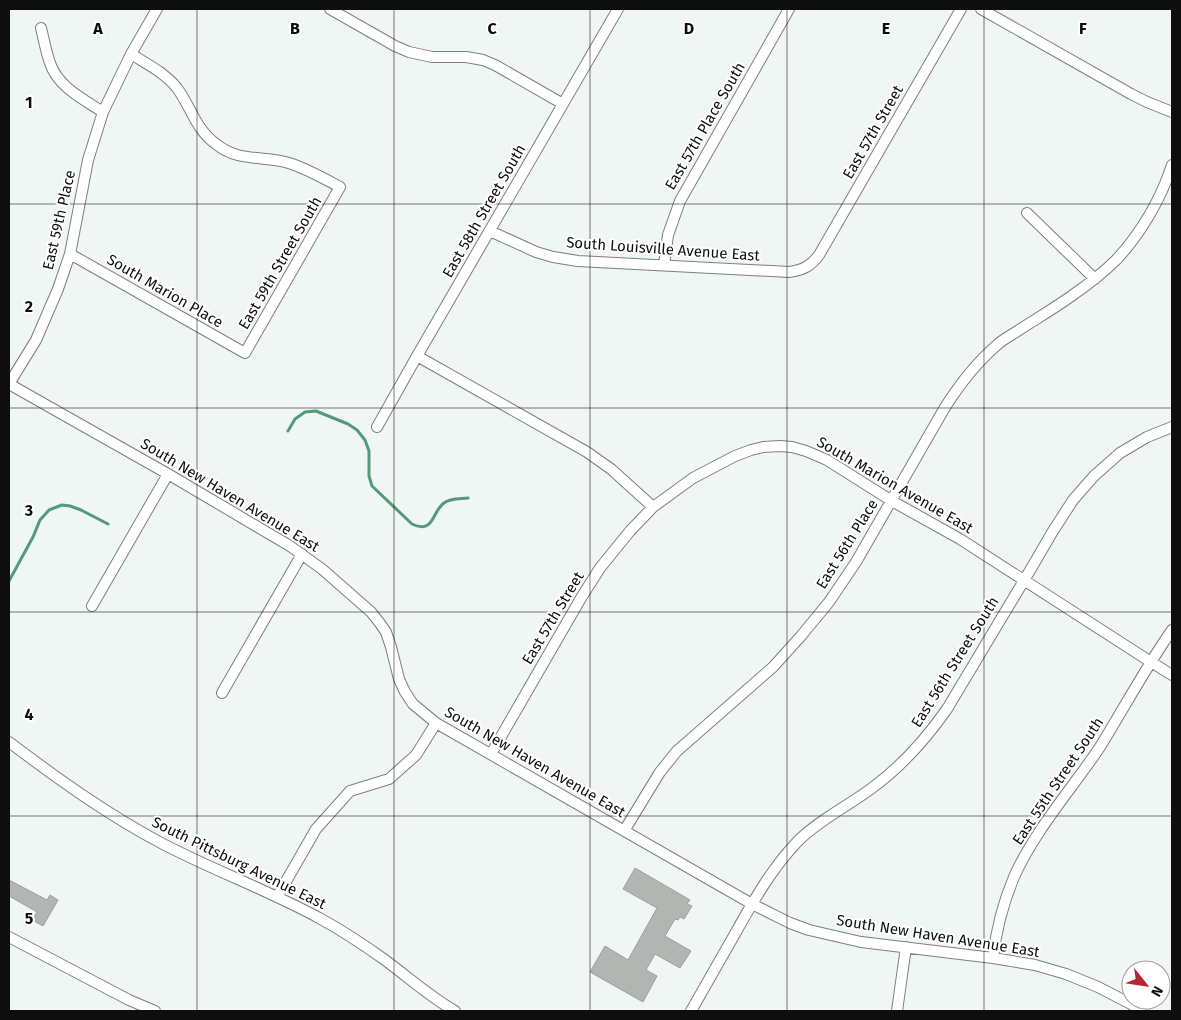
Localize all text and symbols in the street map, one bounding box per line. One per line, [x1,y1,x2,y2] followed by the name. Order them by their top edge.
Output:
[92,19,103,38] text: A
[290,19,300,38] text: B
[487,19,497,38] text: C
[684,19,694,38] text: D
[882,19,890,38] text: E
[1079,19,1087,38] text: F
[661,59,749,193] street label: East 57th Place South
[839,82,907,182] street label: East 57th Street
[25,93,33,112] text: 1
[439,141,529,281] street label: East 58th Street South
[39,168,79,272] street label: East 59th Place
[235,193,325,333] street label: East 59th Street South
[566,233,761,265] street label: South Louisville Avenue East
[104,250,226,332] street label: South Marion Place
[25,297,33,316] text: 2
[814,433,977,537] street label: South Marion Avenue East
[137,434,323,556] street label: South New Haven Avenue East
[812,496,882,592] street label: East 56th Place
[24,501,33,520] text: 3
[518,568,588,668] street label: East 57th Street
[907,593,1003,731] street label: East 56th Street South
[442,703,629,821] street label: South New Haven Avenue East
[24,705,34,724] text: 4
[1009,714,1107,848] street label: East 55th Street South
[149,813,330,913] street label: South Pittsburg Avenue East
[25,909,34,928] text: 5
[835,911,1041,961] street label: South New Haven Avenue East
[1121,960,1171,1010] north arrow
[1147,983,1167,1000] text: N

